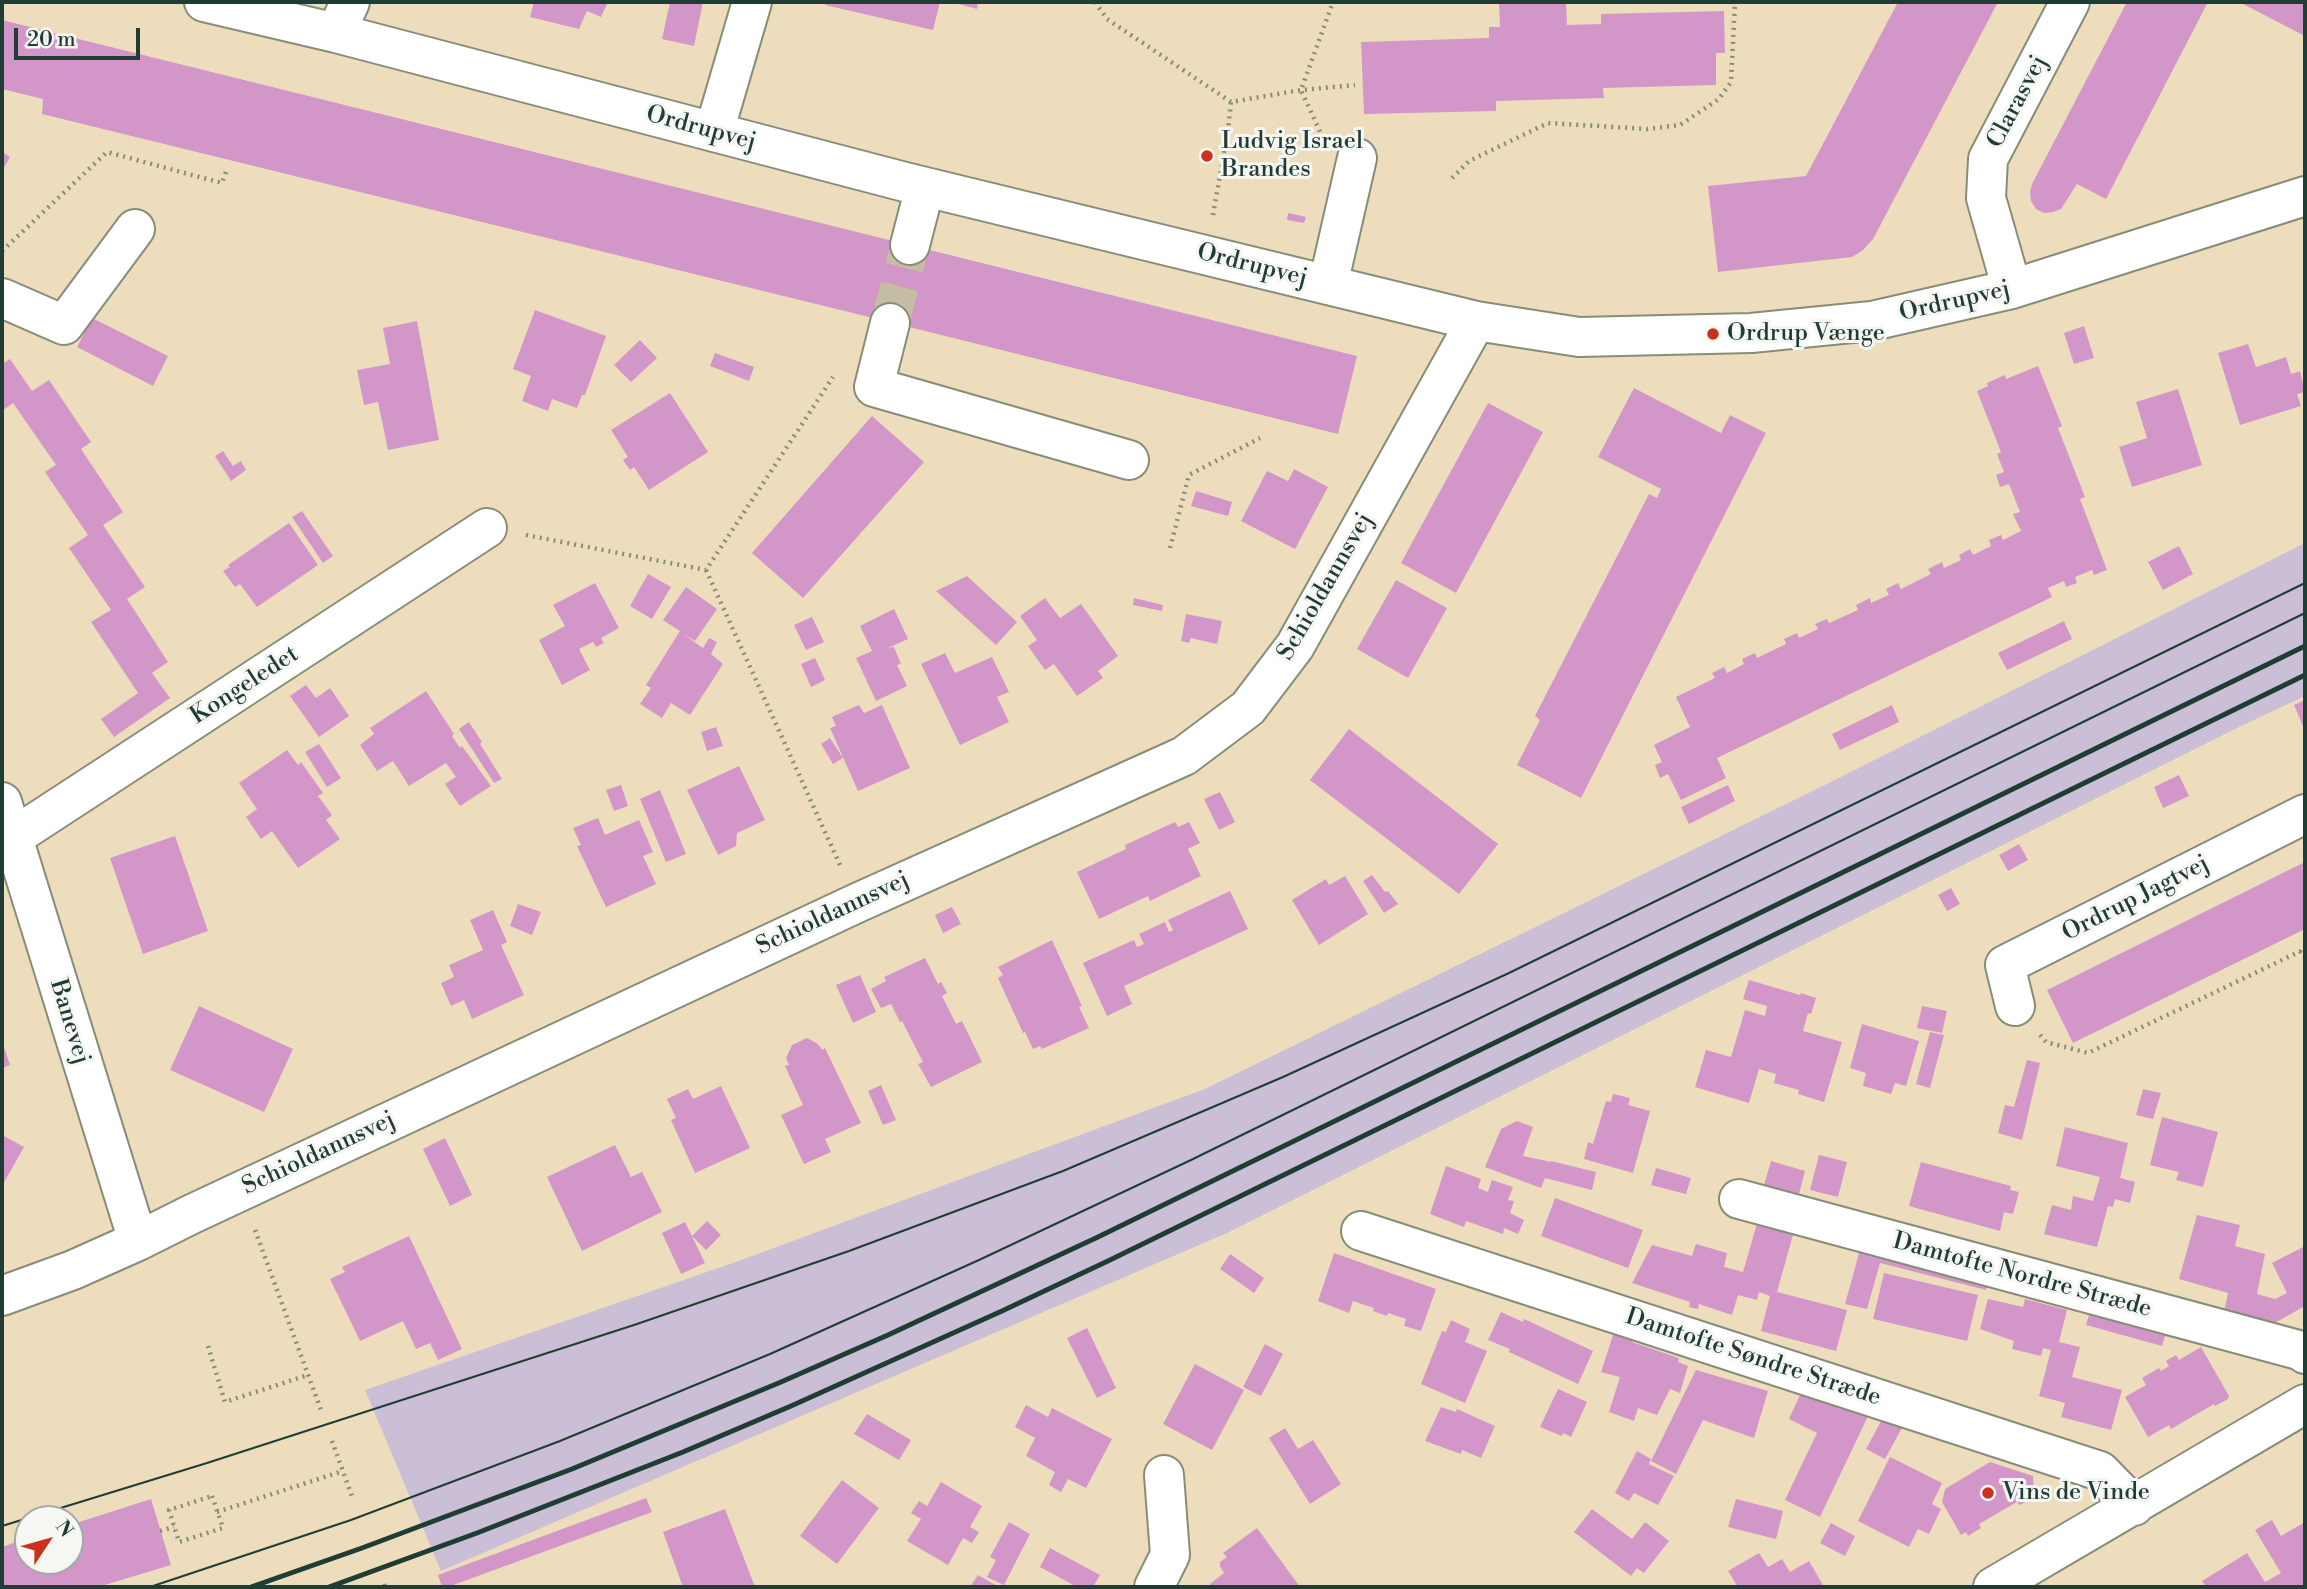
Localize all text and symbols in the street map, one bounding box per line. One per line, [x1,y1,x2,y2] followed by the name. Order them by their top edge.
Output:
[18,14,144,58] scale bar
[27,27,76,53] text: 20 m
[1982,51,2054,153] street label: Clarasvej
[643,100,759,158] street label: Ordrupvej
[1221,128,1363,184] place label: Ludvig Israel Brandes
[1199,148,1215,164] marker: Ludvig Israel Brandes
[1194,238,1310,294] street label: Ordrupvej
[1897,275,2013,329] street label: Ordrupvej
[1727,320,1885,348] place label: Ordrup Vænge
[1705,326,1721,342] marker: Ordrup Vænge
[1272,508,1380,666] street label: Schioldannsvej
[186,640,304,732] street label: Kongeledet
[2058,850,2214,948] street label: Ordrup Jagtvej
[752,866,914,962] street label: Schioldannsvej
[43,976,95,1068] street label: Banevej
[238,1106,400,1202] street label: Schioldannsvej
[1890,1228,2154,1324] street label: Damtofte Nordre Stræde
[1622,1303,1884,1413] street label: Damtofte Søndre Stræde
[2002,1479,2150,1507] place label: Vins de Vinde
[1980,1485,1996,1501] marker: Vins de Vinde
[14,1505,84,1575] north arrow
[50,1516,78,1542] text: N

